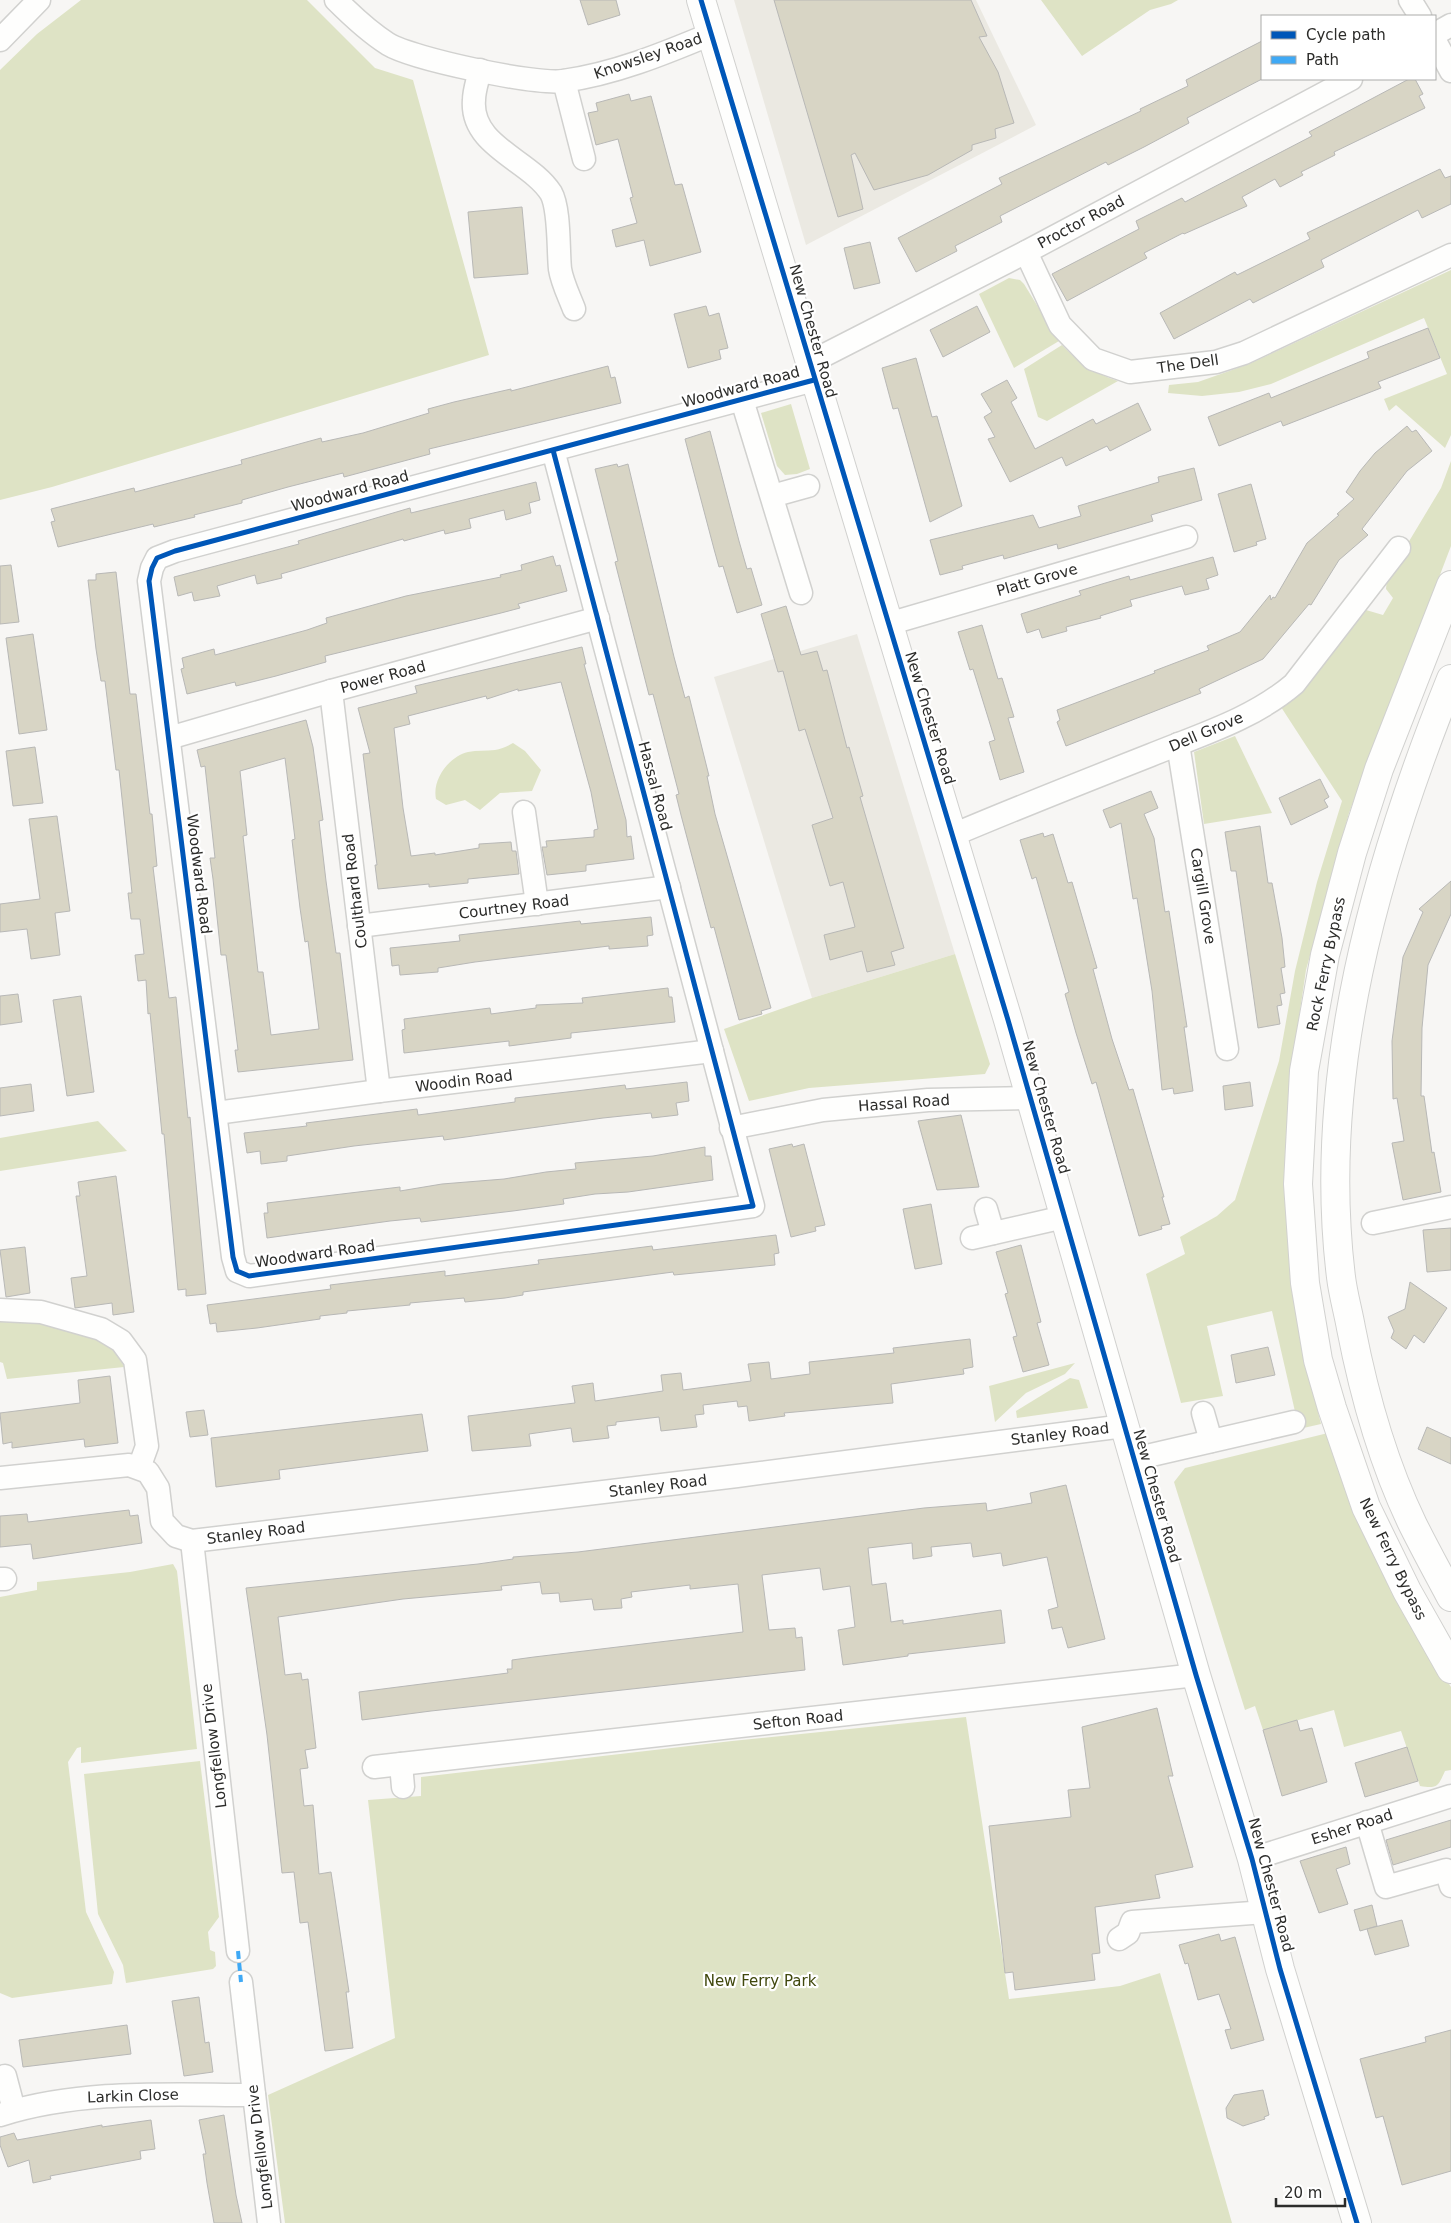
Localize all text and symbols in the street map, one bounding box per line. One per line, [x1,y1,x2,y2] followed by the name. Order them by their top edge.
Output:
[1261,15,1436,80] legend
[1306,26,1386,44] text: Cycle path
[592,29,704,83] street label: Knowsley Road
[1306,51,1339,69] text: Path
[1035,192,1127,252] street label: Proctor Road
[785,262,841,400] street label: New Chester Road
[1155,351,1220,377] street label: The Dell
[680,363,802,411] street label: Woodward Road
[289,467,411,515] street label: Woodward Road
[994,560,1080,600] street label: Platt Grove
[901,649,959,787] street label: New Chester Road
[338,657,428,697] street label: Power Road
[1166,708,1246,756] street label: Dell Grove
[634,739,676,833] street label: Hassal Road
[183,813,215,935] street label: Woodward Road
[339,832,371,950] street label: Coulthard Road
[1187,847,1219,945] street label: Cargill Grove
[458,891,570,923] street label: Courtney Road
[1303,895,1349,1033] street label: Rock Ferry Bypass
[1018,1038,1074,1176] street label: New Chester Road
[414,1066,514,1096] street label: Woodin Road
[858,1091,950,1115] street label: Hassal Road
[254,1237,376,1271] street label: Woodward Road
[1010,1419,1110,1449] street label: Stanley Road
[1129,1427,1185,1565] street label: New Chester Road
[608,1471,708,1501] street label: Stanley Road
[1356,1495,1430,1623] street label: New Ferry Bypass
[206,1518,306,1548] street label: Stanley Road
[197,1683,231,1809] street label: Longfellow Drive
[752,1706,844,1734] street label: Sefton Road
[1309,1805,1395,1849] street label: Esher Road
[1244,1816,1298,1954] street label: New Chester Road
[704,1972,817,1990] park label: New Ferry Park
[243,2084,277,2210] street label: Longfellow Drive
[87,2085,179,2107] street label: Larkin Close
[1276,2176,1345,2208] scale bar
[1284,2184,1322,2202] text: 20 m

